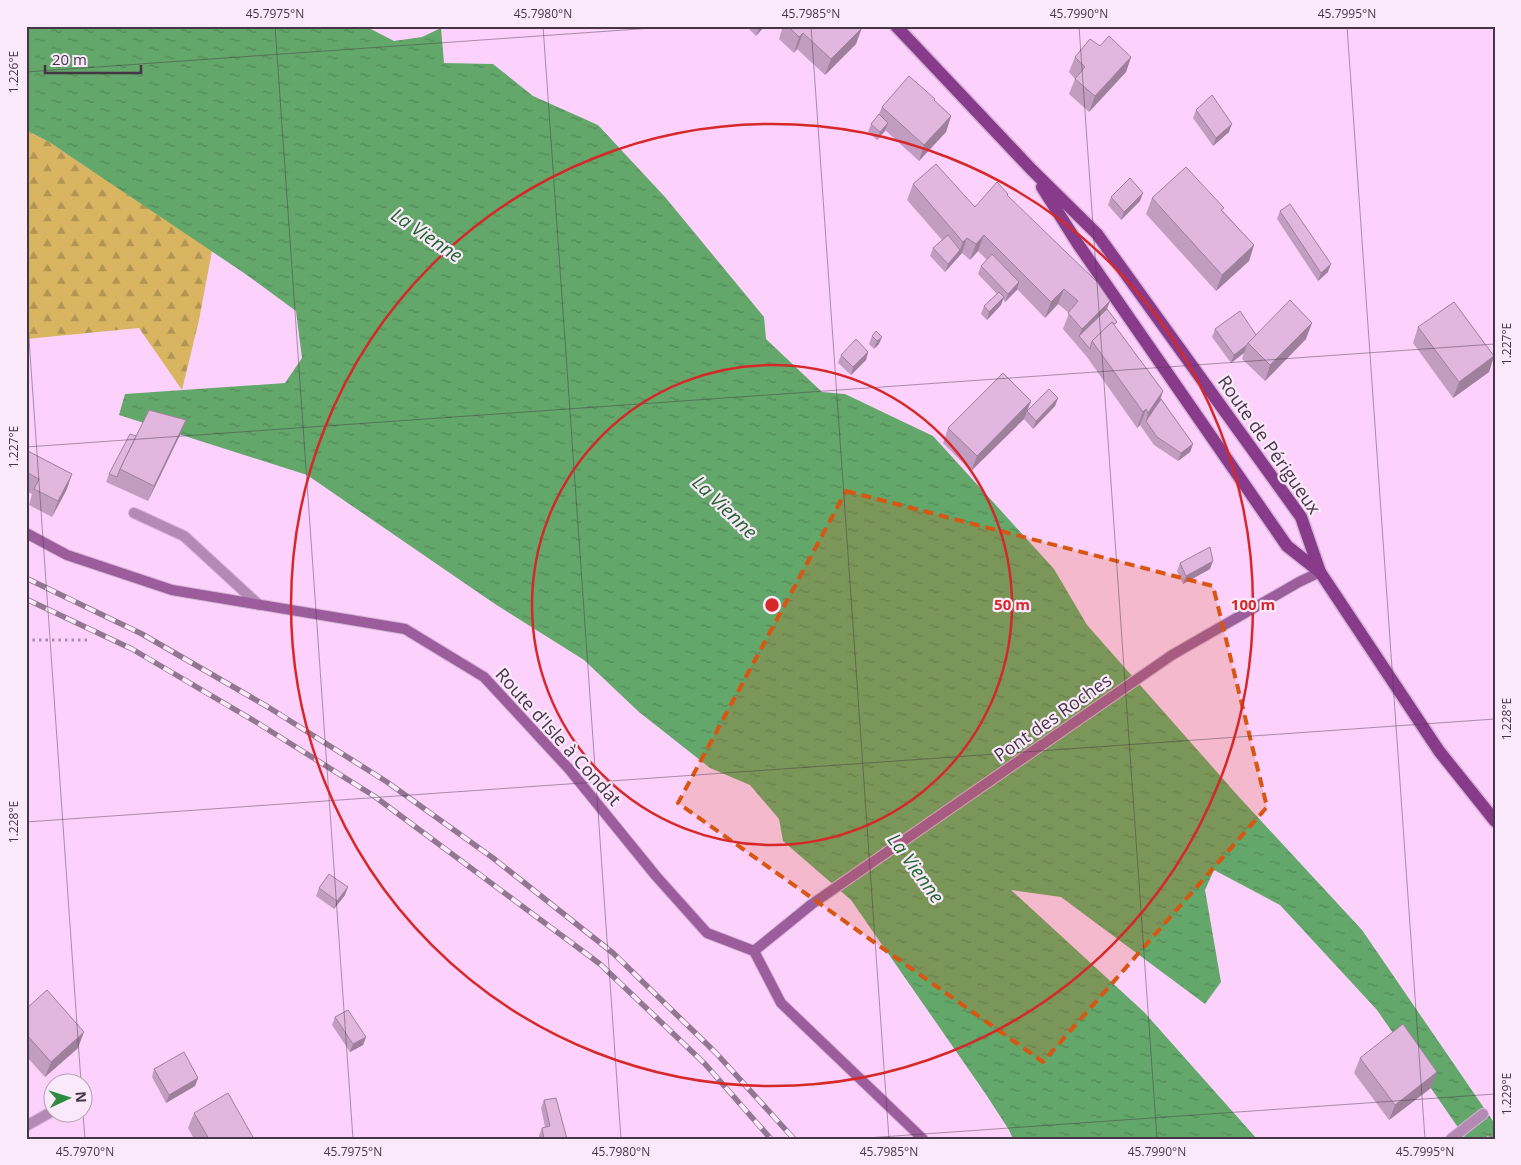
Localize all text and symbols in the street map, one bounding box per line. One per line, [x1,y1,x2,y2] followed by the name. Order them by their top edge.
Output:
[246,5,304,22] text: 45.7975°N
[514,5,572,22] text: 45.7980°N
[782,5,840,22] text: 45.7985°N
[1050,5,1108,22] text: 45.7990°N
[1318,5,1376,22] text: 45.7995°N
[45,42,141,74] scale bar
[52,49,87,69] text: 20 m
[5,51,22,93] text: 1.226°E
[386,202,468,268] water label: La Vienne
[1498,323,1515,365] text: 1.227°E
[1213,370,1327,519] street label: Route de Périgueux
[5,426,22,468] text: 1.227°E
[687,470,763,544] water label: La Vienne
[994,594,1030,614] text: 50 m
[1231,594,1275,614] text: 100 m
[763,596,781,614] centre of rings
[490,662,627,810] street label: Route d'Isle à Condat
[989,668,1116,767] street label: Pont des Roches
[1498,698,1515,740] text: 1.228°E
[5,801,22,843] text: 1.228°E
[882,828,950,908] water label: La Vienne
[42,1072,92,1122] north arrow
[1498,1073,1515,1115] text: 1.229°E
[72,1091,91,1103] text: N
[56,1143,114,1160] text: 45.7970°N
[324,1143,382,1160] text: 45.7975°N
[592,1143,650,1160] text: 45.7980°N
[860,1143,918,1160] text: 45.7985°N
[1128,1143,1186,1160] text: 45.7990°N
[1396,1143,1454,1160] text: 45.7995°N

